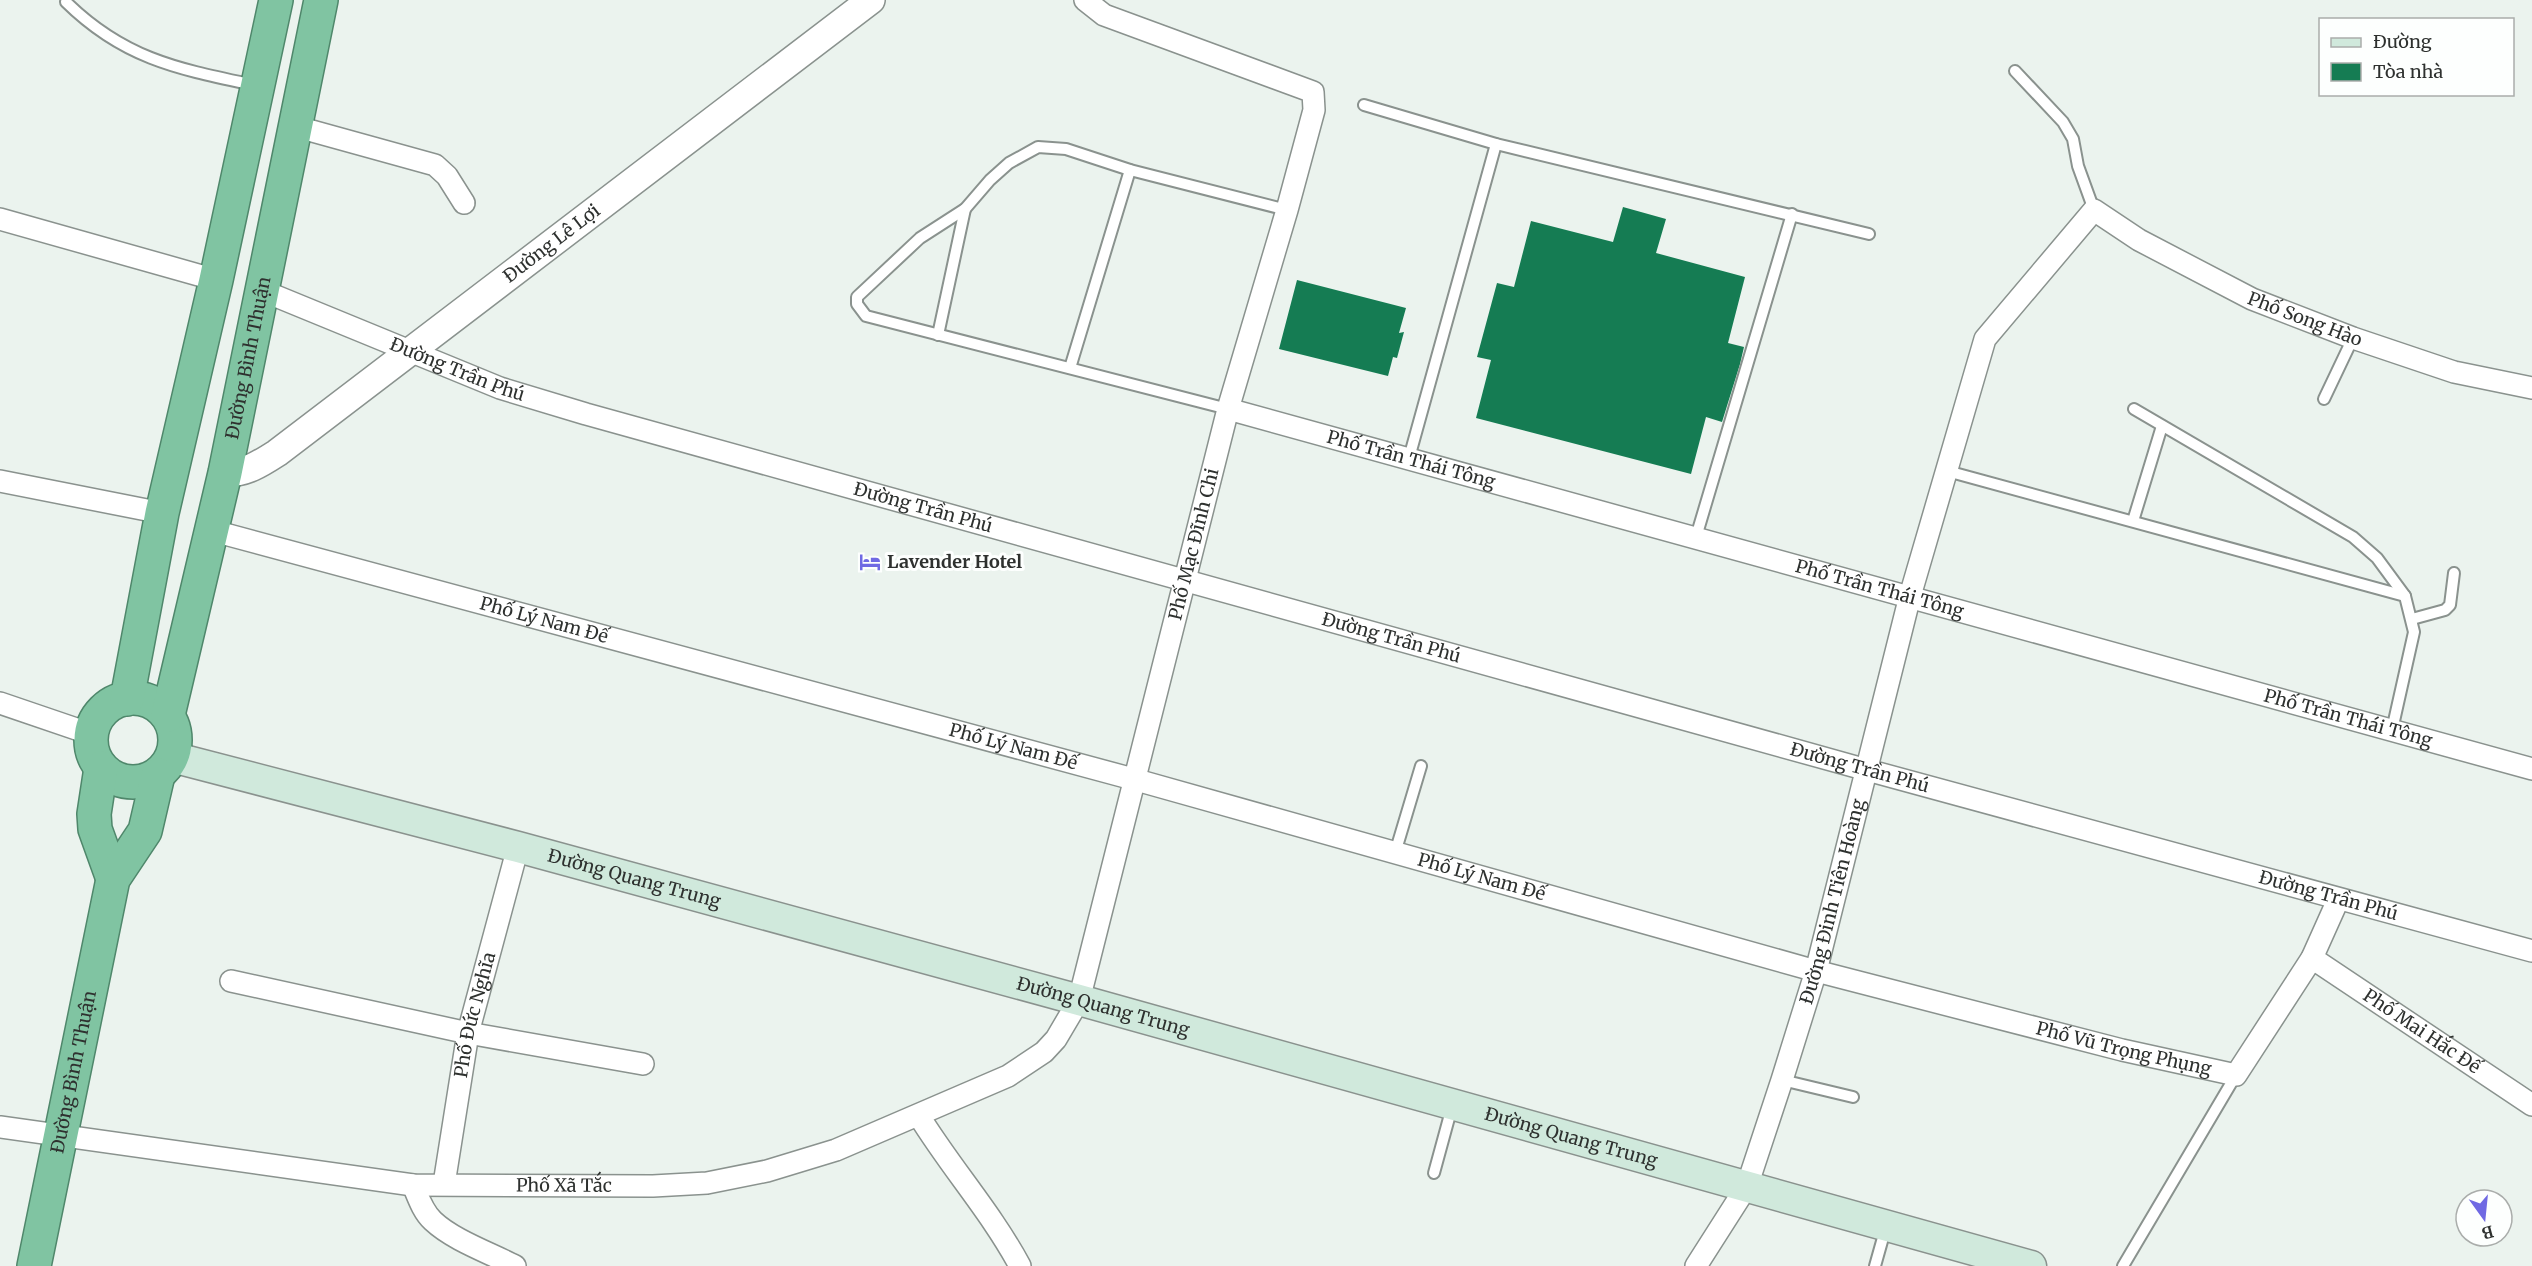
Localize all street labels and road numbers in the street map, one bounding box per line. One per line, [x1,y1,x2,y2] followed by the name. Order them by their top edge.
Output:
[498,199,604,287] street label: Đường Lê Lợi
[220,274,276,441] street label: Đường Bình Thuận
[2244,286,2365,351] street label: Phố Song Hào
[387,332,528,406] street label: Đường Trần Phú
[1324,425,1498,493] street label: Phố Trần Thái Tông
[1163,466,1224,622] street label: Phố Mạc Đĩnh Chi
[851,477,995,537] street label: Đường Trần Phú
[1793,554,1967,623] street label: Phố Trần Thái Tông
[478,591,612,648] street label: Phố Lý Nam Đế
[1319,607,1464,668] street label: Đường Trần Phú
[2261,684,2435,752] street label: Phố Trần Thái Tông
[947,718,1082,775] street label: Phố Lý Nam Đế
[1788,737,1932,797] street label: Đường Trần Phú
[1794,796,1870,1007] street label: Đường Đinh Tiên Hoàng
[545,844,724,913] street label: Đường Quang Trung
[1415,848,1550,906] street label: Phố Lý Nam Đế
[2257,865,2401,925] street label: Đường Trần Phú
[449,949,500,1079] street label: Phố Đức Nghĩa
[1014,972,1192,1041] street label: Đường Quang Trung
[2359,983,2487,1079] street label: Phố Mai Hắc Đế
[45,988,101,1155] street label: Đường Bình Thuận
[2034,1016,2214,1080] street label: Phố Vũ Trọng Phụng
[1482,1102,1660,1172] street label: Đường Quang Trung
[516,1172,612,1197] street label: Phố Xã Tắc

